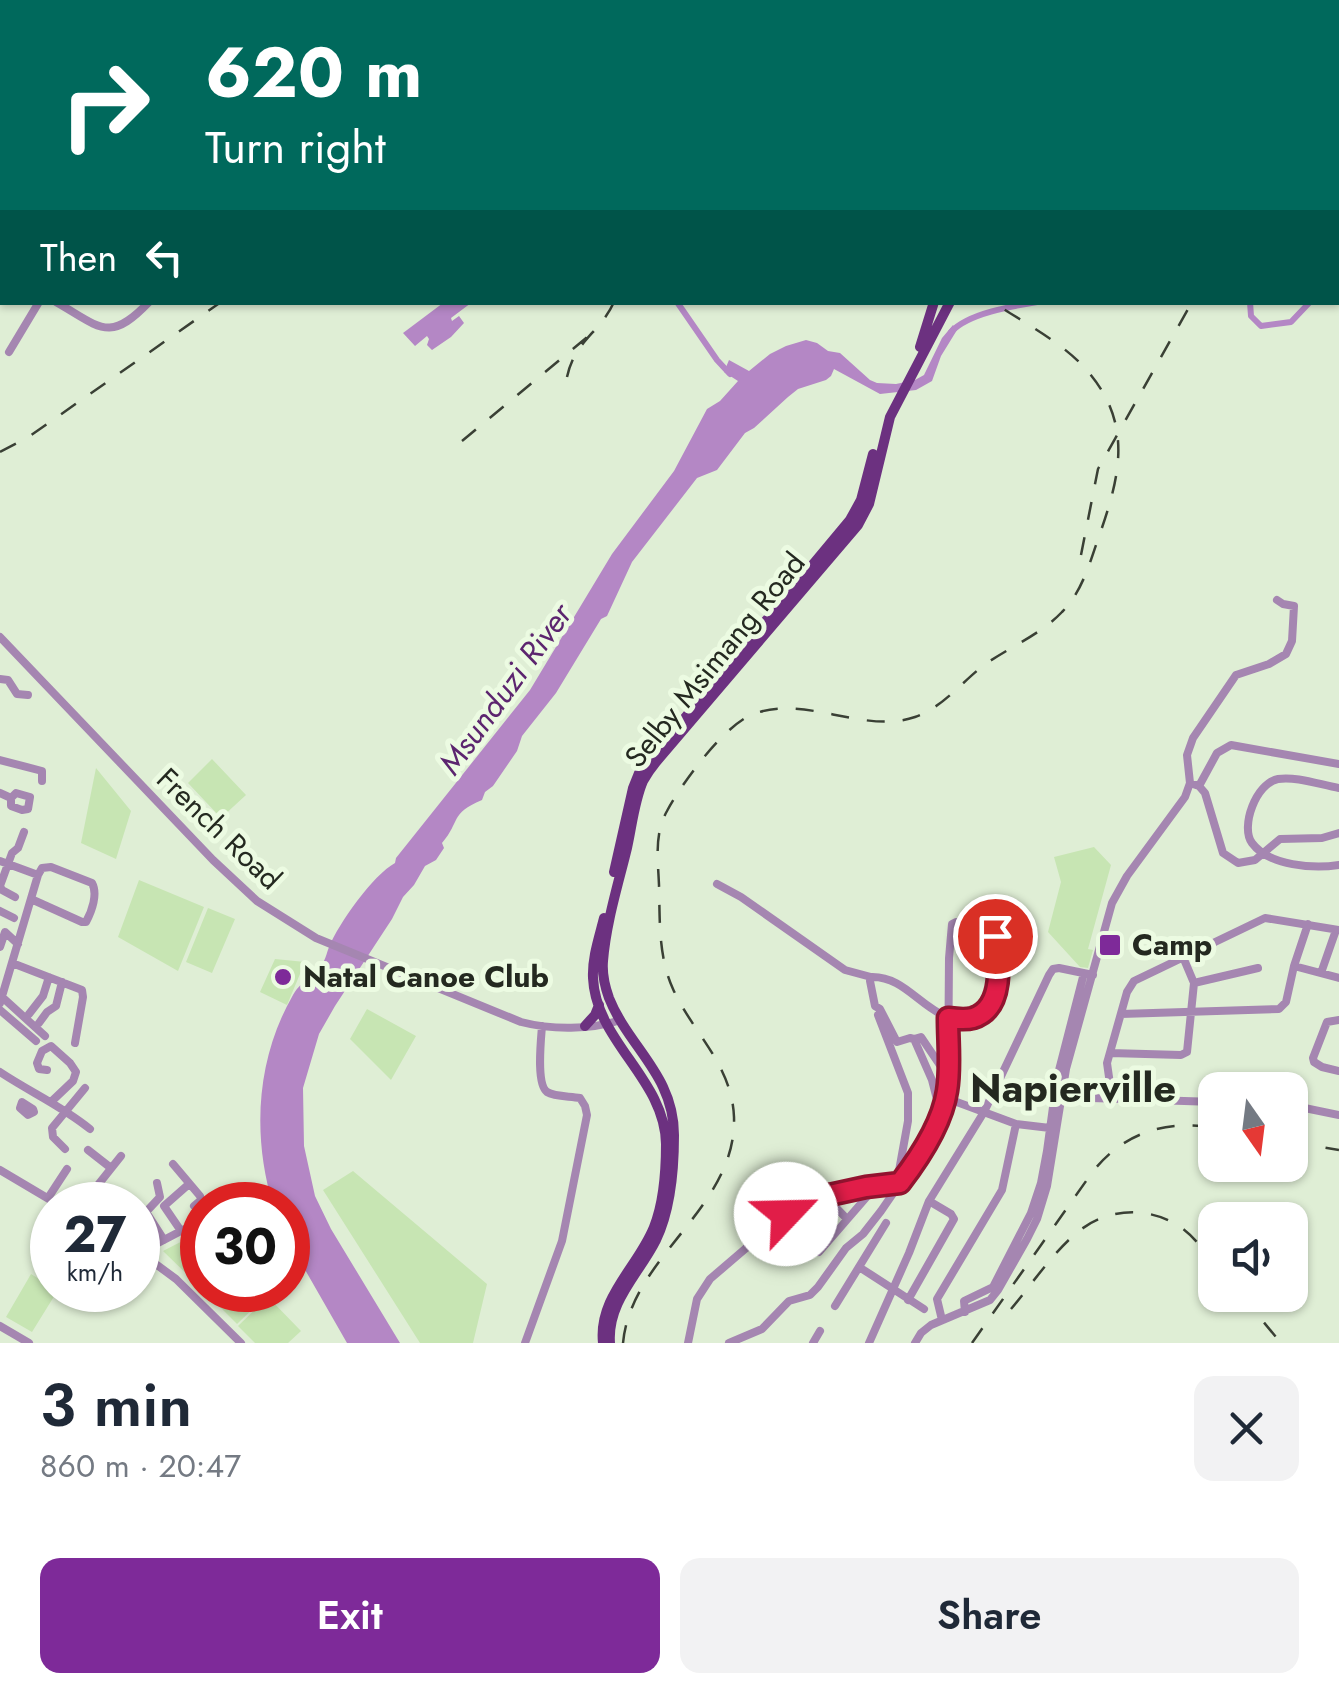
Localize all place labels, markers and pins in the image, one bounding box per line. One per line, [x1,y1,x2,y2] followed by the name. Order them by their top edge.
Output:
[953,894,1038,979] pin
[1132,923,1212,966] place label: Camp
[1097,932,1123,958] marker: Camp
[303,955,549,998] place label: Natal Canoe Club
[272,966,294,988] marker: Natal Canoe Club

